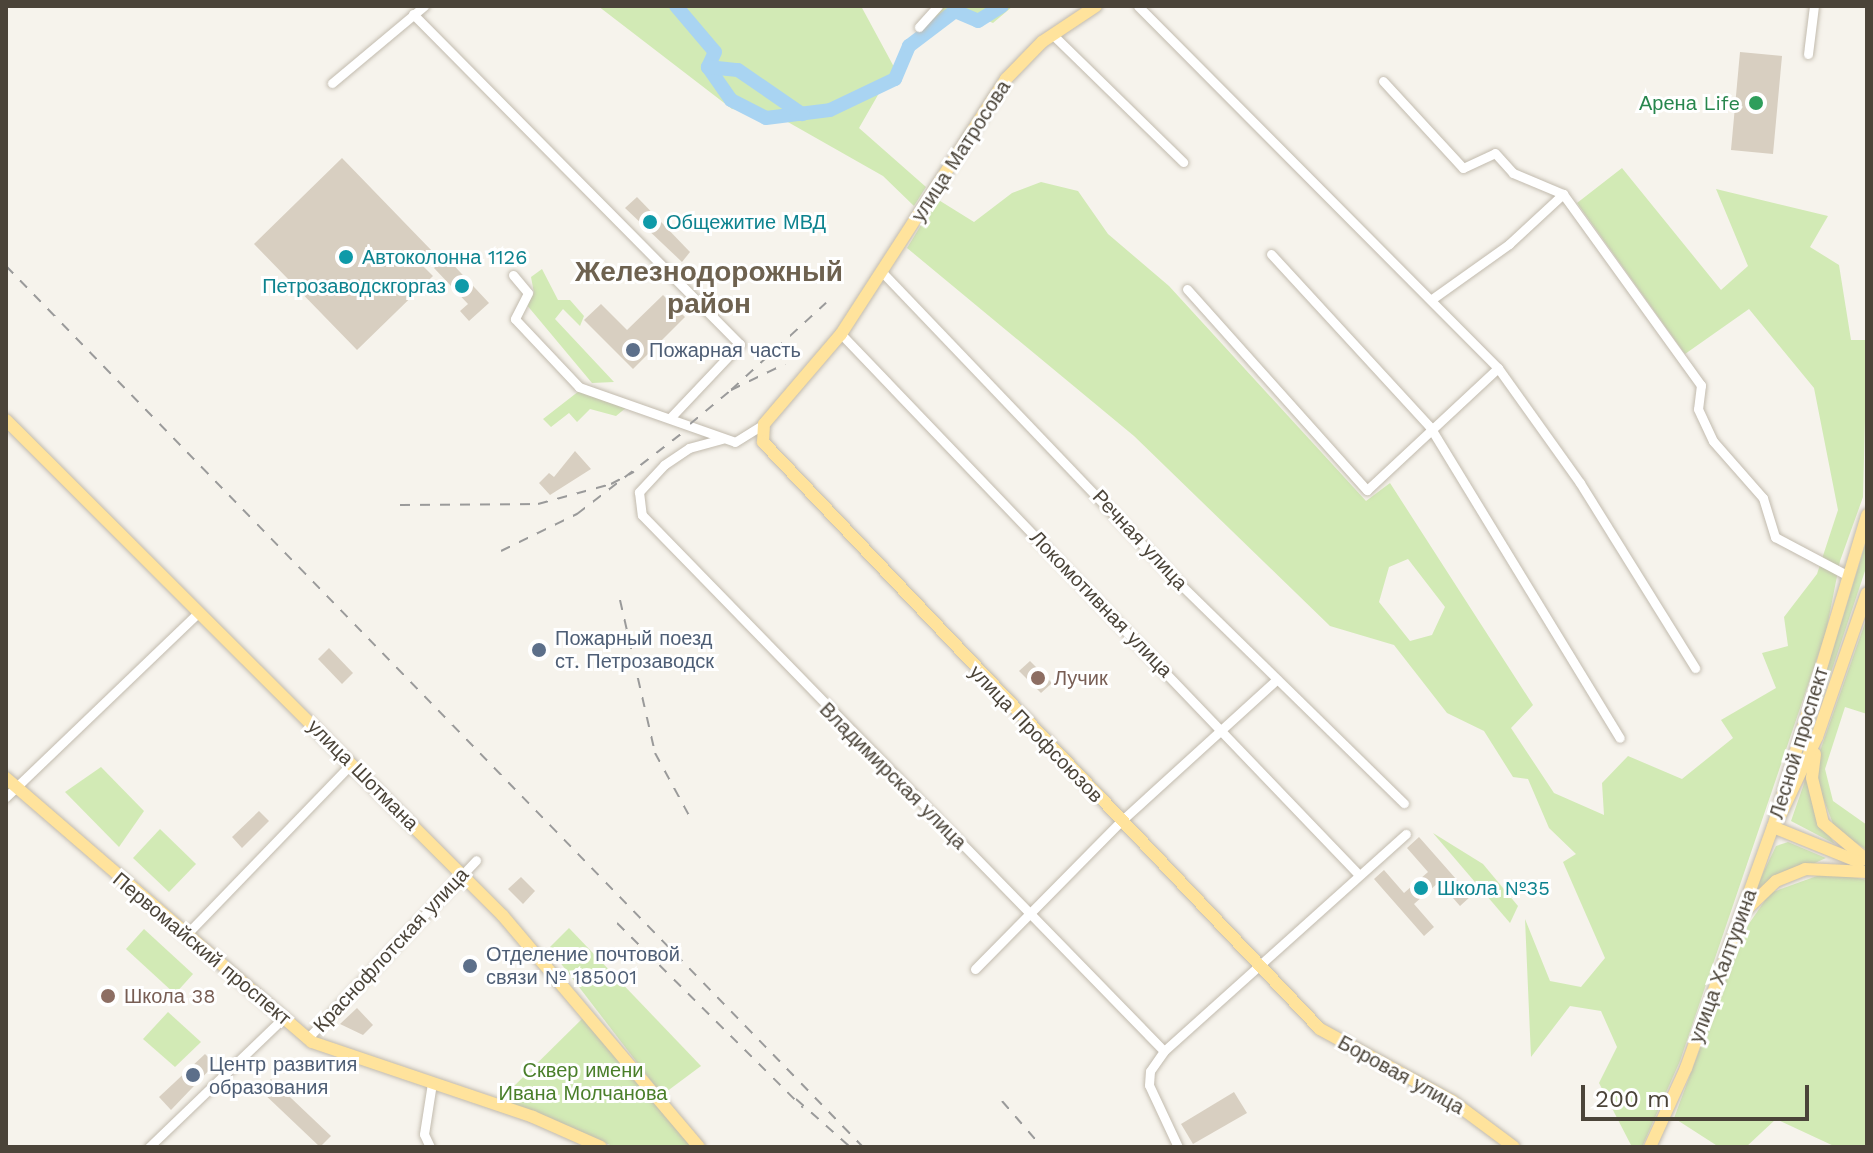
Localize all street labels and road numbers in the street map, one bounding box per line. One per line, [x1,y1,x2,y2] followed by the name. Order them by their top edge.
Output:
[906,76,1016,226] street label: улица Матросова
[1088,485,1192,595] street label: Речная улица
[1025,526,1177,682] street label: Локомотивная улица
[964,660,1108,808] street label: улица Профсоюзов
[1764,664,1834,822] street label: Лесной проспект
[815,698,971,854] street label: Владимирская улица
[303,715,423,835] street label: улица Шотмана
[308,863,474,1037] street label: Краснофлотская улица
[108,867,296,1031] street label: Первомайский проспект
[1684,886,1762,1046] street label: улица Халтурина
[1334,1030,1468,1120] street label: Боровая улица

